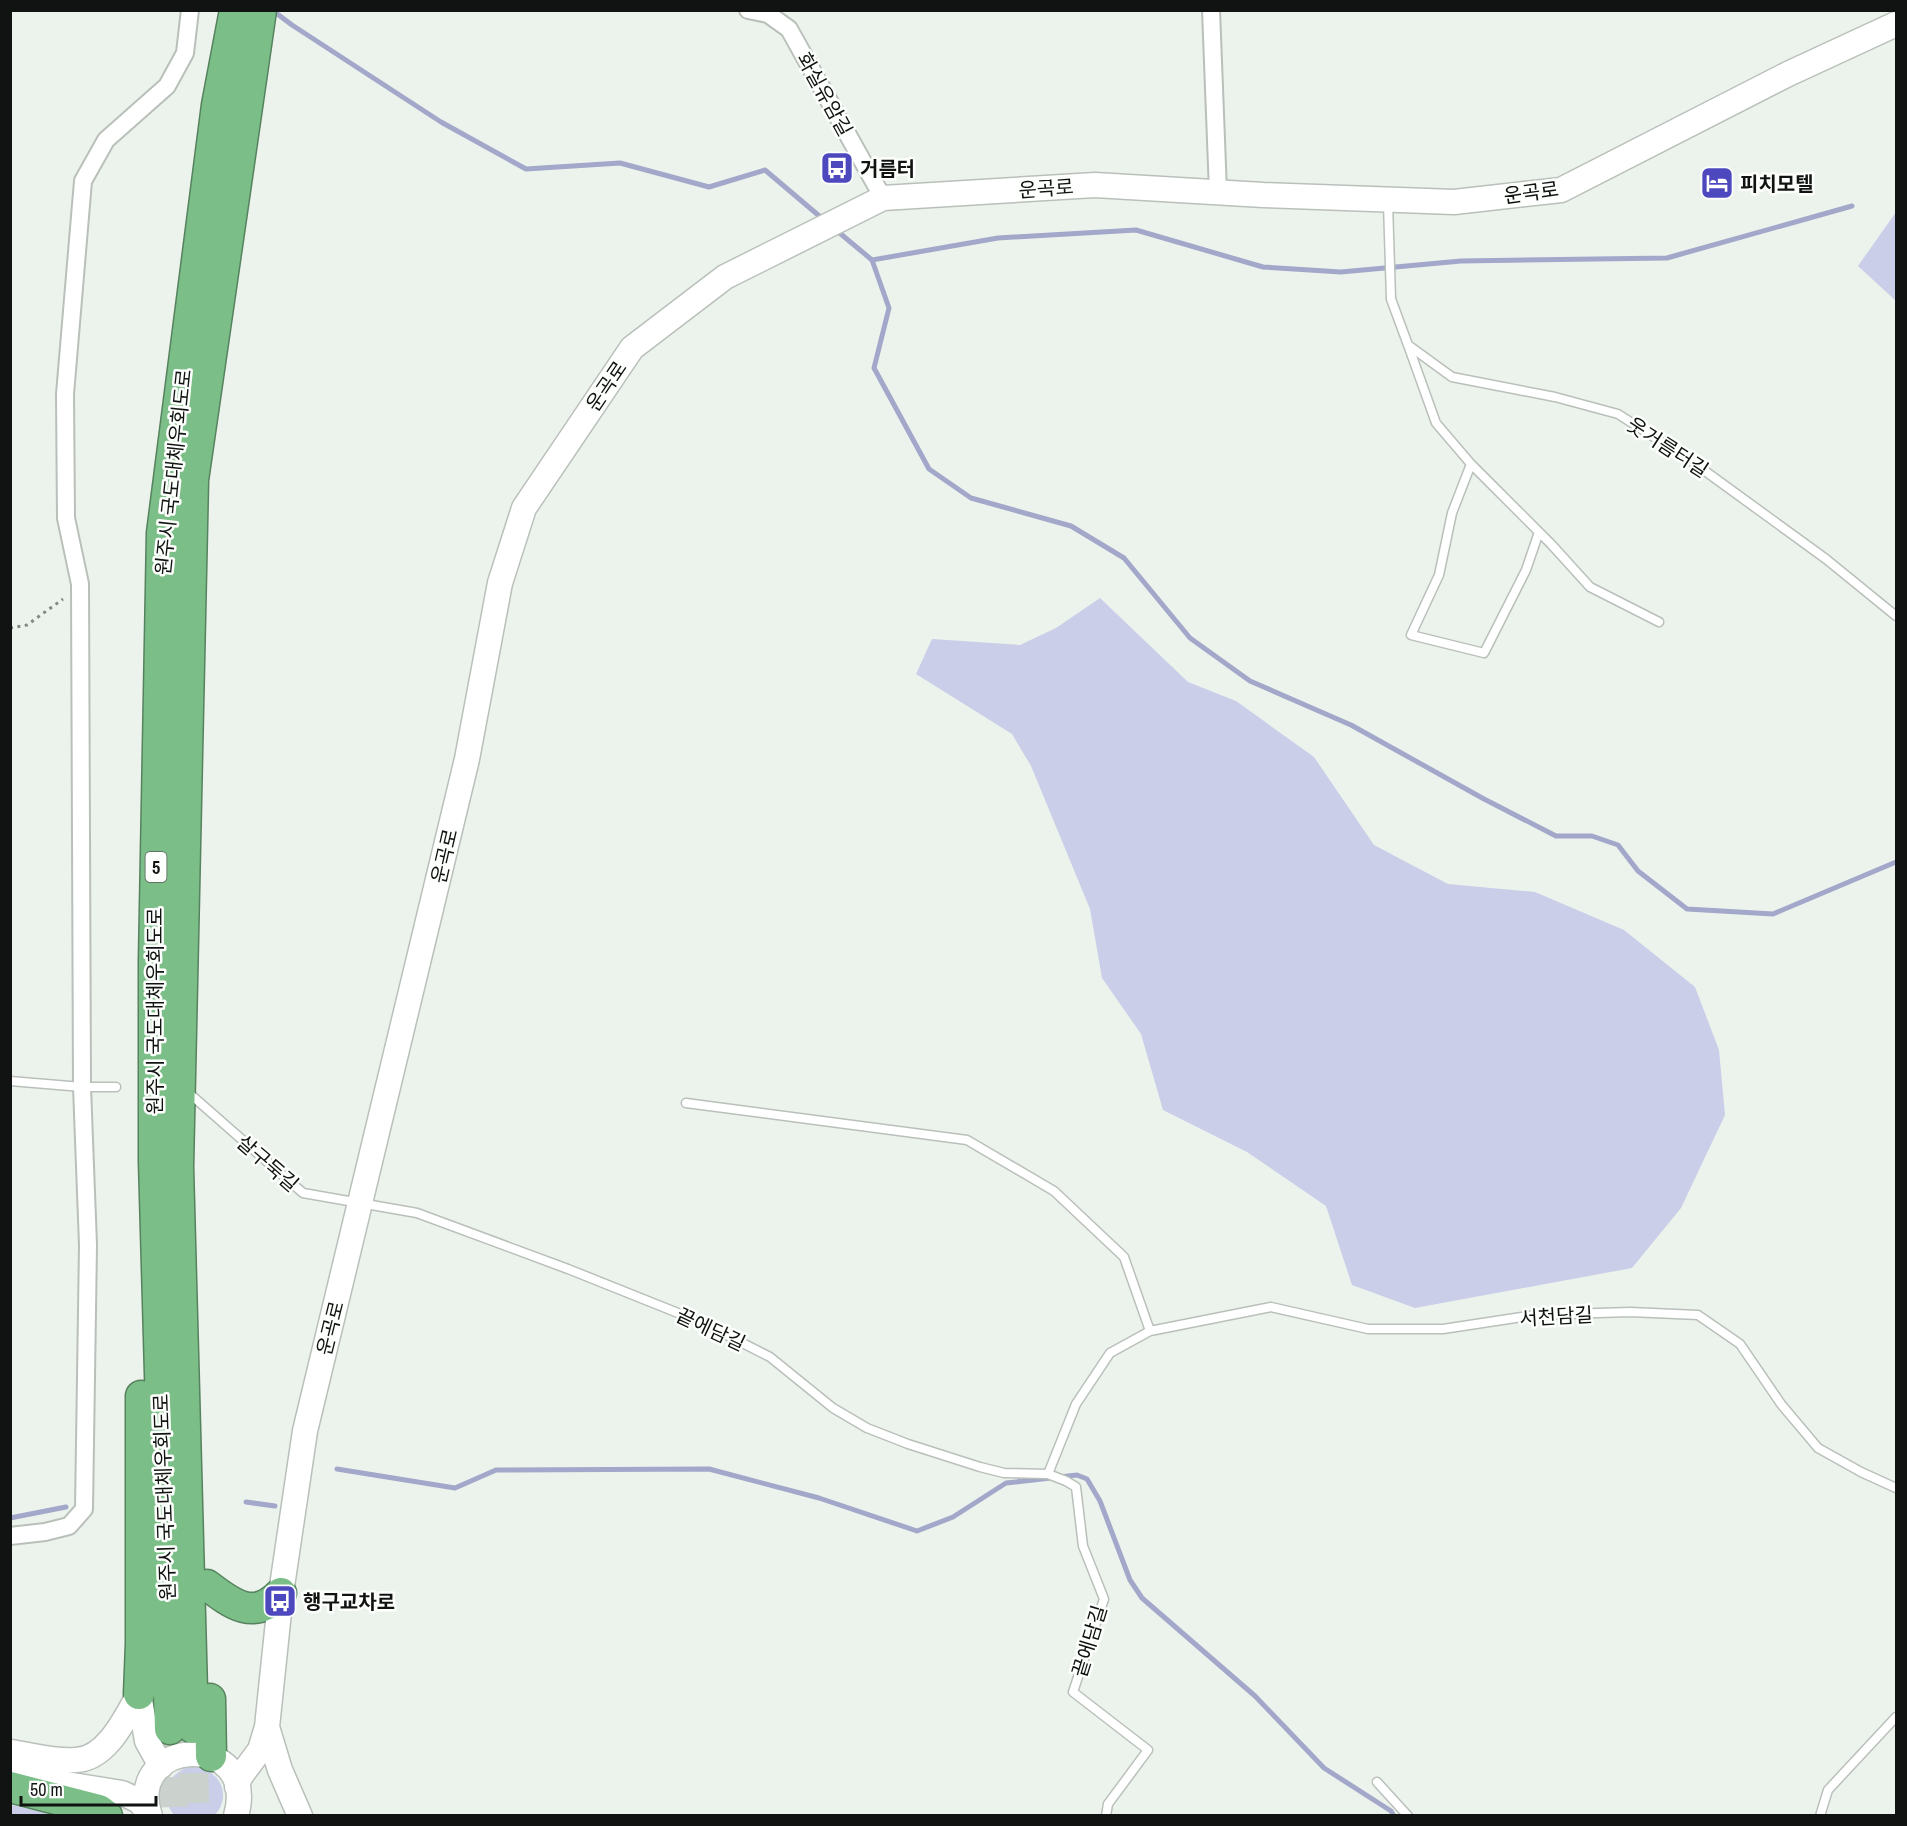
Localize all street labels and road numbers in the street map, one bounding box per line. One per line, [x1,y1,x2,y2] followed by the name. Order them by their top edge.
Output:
[791,47,859,141] street label: 화실유암길
[1018,173,1074,203] street label: 운곡로
[1502,175,1560,209] street label: 운곡로
[579,356,633,416] street label: 운곡로
[149,368,197,576] street label: 원주시 국도대체우회도로
[1622,411,1714,483] street label: 웃거름터길
[425,826,463,886] street label: 운곡로
[146,852,166,882] road number: 5
[141,908,168,1114] street label: 원주시 국도대체우회도로
[231,1129,305,1197] street label: 살구둑길
[310,1298,350,1358] street label: 운곡로
[672,1301,750,1357] street label: 끝에담길
[1519,1301,1593,1331] street label: 서천담길
[147,1393,181,1601] street label: 원주시 국도대체우회도로
[1065,1602,1113,1680] street label: 끝에담길

